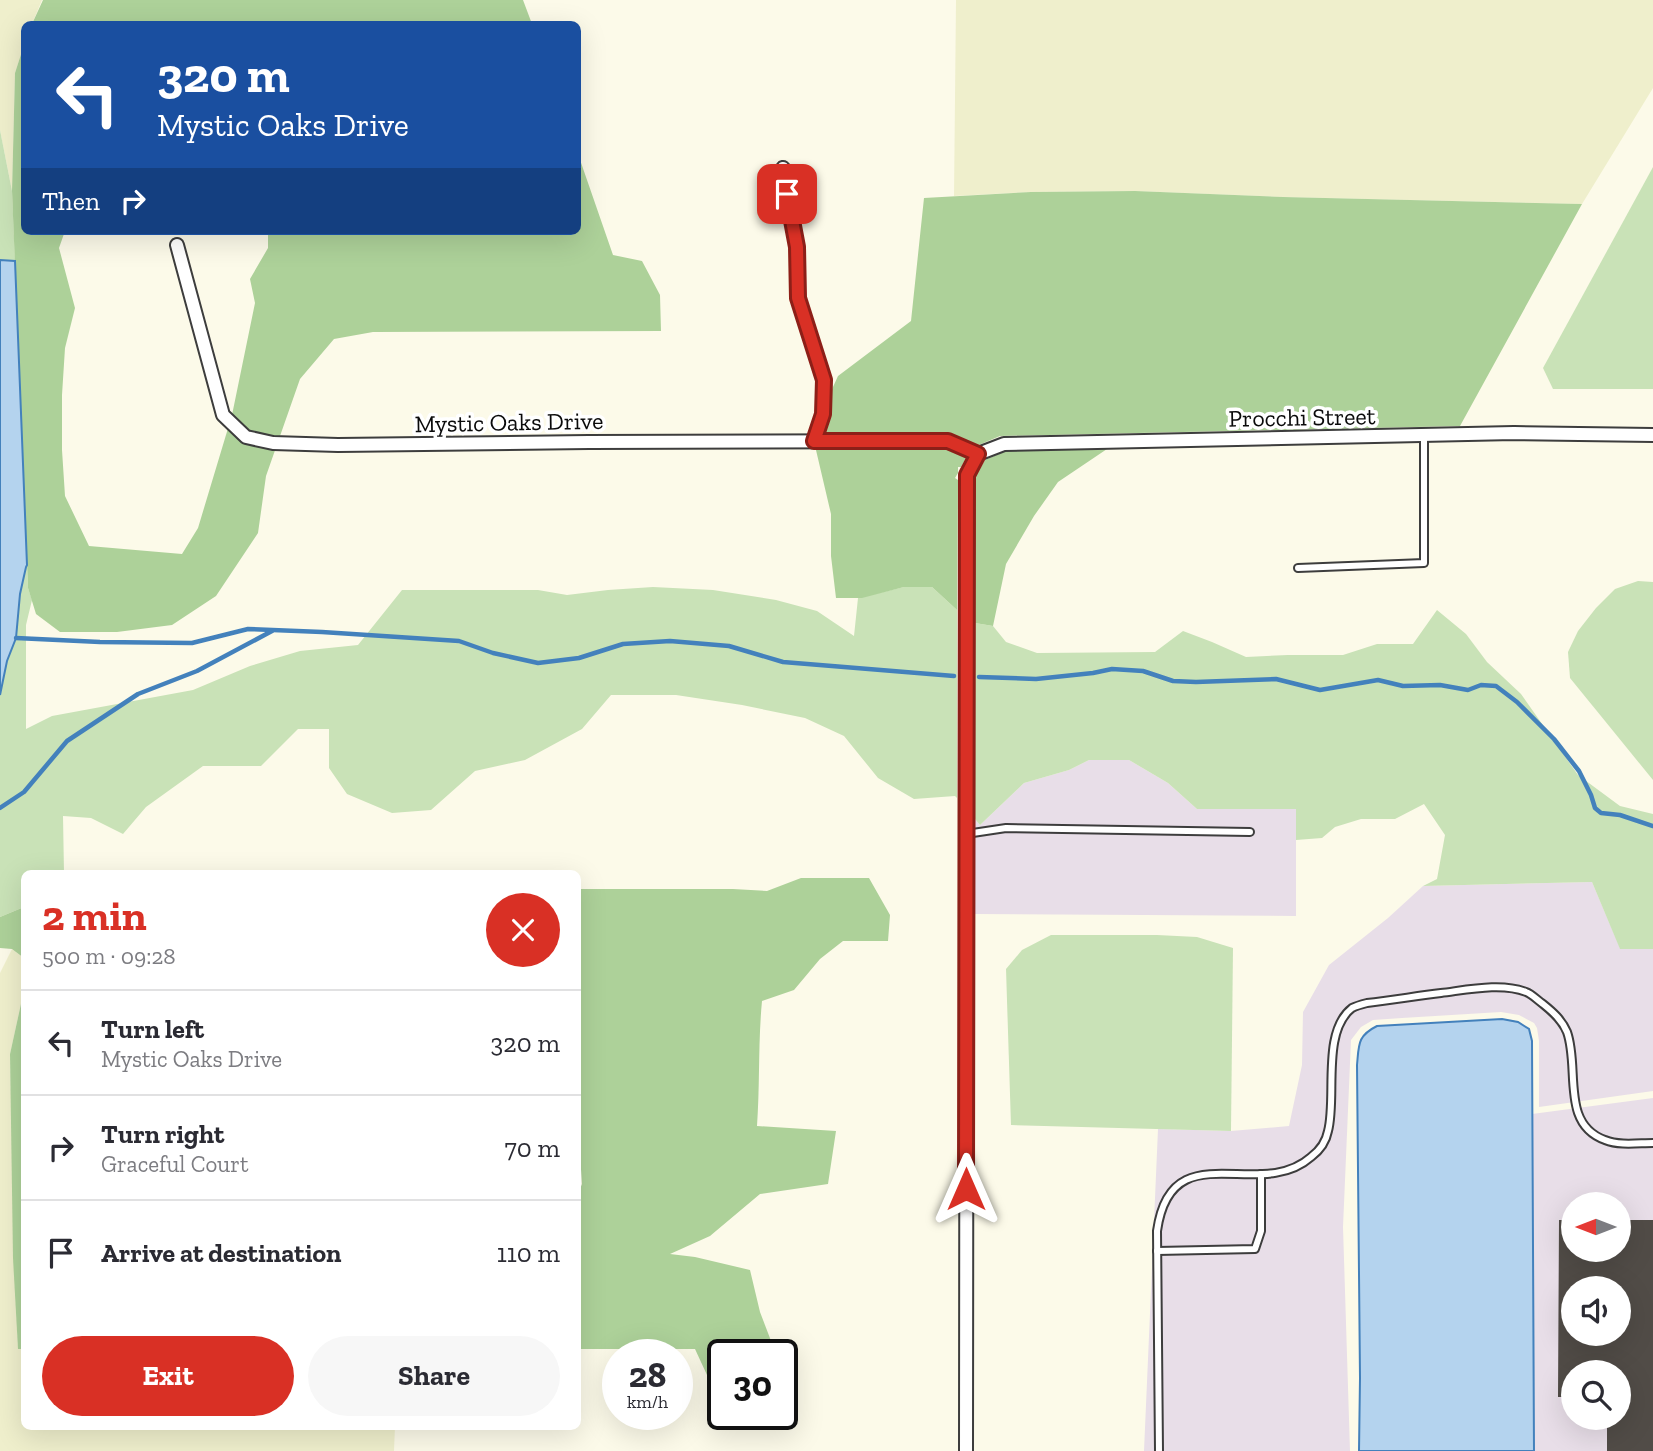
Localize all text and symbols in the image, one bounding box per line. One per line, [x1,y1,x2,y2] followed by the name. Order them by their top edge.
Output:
[157,46,290,105] text: 320 m
[42,49,133,140] icon: left
[157,106,409,144] text: Mystic Oaks Drive
[757,164,817,224] pin
[768,175,806,213] icon: arrive
[114,182,152,220] icon: right
[42,185,100,217] text: Then
[1228,401,1376,433] street label: Procchi Street
[414,406,604,438] street label: Mystic Oaks Drive
[42,890,147,941] text: 2 min
[486,893,560,967] button: close
[42,942,176,970] text: 500 m · 09:28
[101,1013,204,1045] text: Turn left
[42,1024,80,1062] icon: left
[491,1027,560,1059] text: 320 m
[101,1045,282,1073] text: Mystic Oaks Drive
[101,1118,224,1150] text: Turn right
[42,1129,80,1167] icon: right
[504,1132,560,1164] text: 70 m
[101,1150,248,1178] text: Graceful Court
[929,1152,1003,1226] position arrow
[1561,1192,1631,1262] north arrow
[1561,1192,1631,1430] map controls
[42,1234,80,1272] icon: arrive
[101,1237,341,1269] text: Arrive at destination
[497,1237,560,1269] text: 110 m
[1561,1276,1631,1346] button: sound
[42,1336,294,1416] button: Exit
[308,1336,560,1416] button: Share
[707,1339,798,1430] speed limit sign: 30
[629,1354,666,1396] text: 28
[1561,1360,1631,1430] button: search
[627,1391,668,1413] text: km/h

